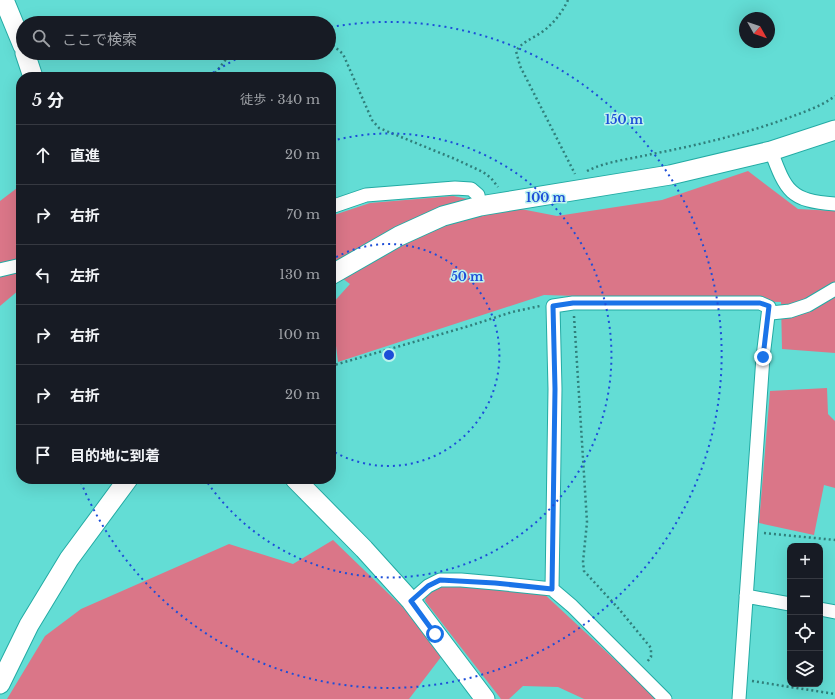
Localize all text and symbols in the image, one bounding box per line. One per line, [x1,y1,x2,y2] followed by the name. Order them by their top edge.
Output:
[739,12,775,48] north arrow
[16,16,336,60] search box
[30,27,52,49] icon: search
[62,30,137,49] text: ここで検索
[32,90,64,111] text: 5 分
[240,91,320,108] text: 徒歩 · 340 m
[605,112,644,127] text: 150 m
[32,144,54,166] icon: ahead
[70,146,100,165] text: 直進
[285,146,320,163] text: 20 m
[526,190,567,205] text: 100 m
[32,204,54,226] icon: right
[70,206,100,225] text: 右折
[287,206,320,223] text: 70 m
[32,264,54,286] icon: left
[70,266,100,285] text: 左折
[279,266,320,283] text: 130 m
[451,269,484,284] text: 50 m
[32,324,54,346] icon: right
[70,326,100,345] text: 右折
[278,326,320,343] text: 100 m
[382,348,396,362] centre of rings
[754,348,772,366] route end
[32,384,54,406] icon: right
[70,386,100,405] text: 右折
[285,386,320,403] text: 20 m
[32,444,54,466] icon: arrive
[70,446,160,465] text: 目的地に到着
[787,543,823,687] map controls
[787,543,823,579] button: +
[787,579,823,615] button: −
[787,615,823,651] button: locate
[426,625,444,643] route start
[787,651,823,687] button: layers

